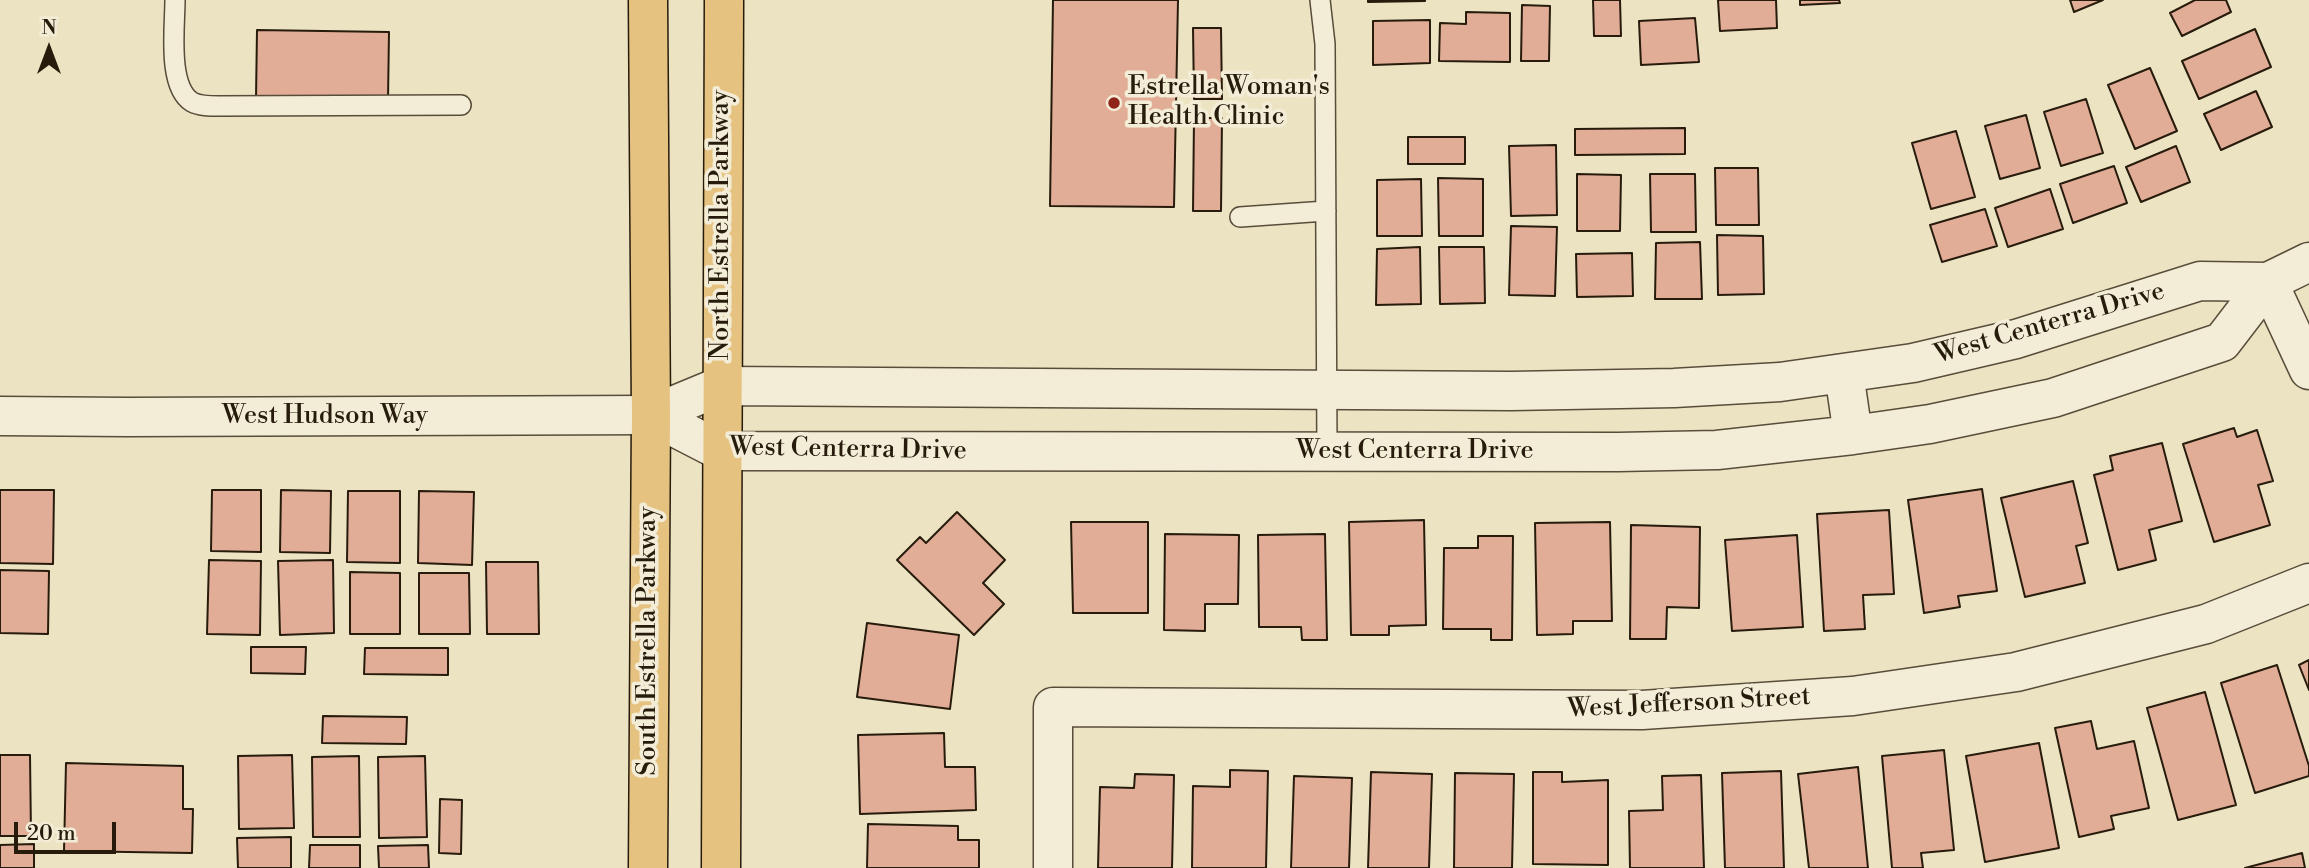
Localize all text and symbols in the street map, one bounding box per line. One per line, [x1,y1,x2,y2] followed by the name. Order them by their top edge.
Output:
[14,14,84,84] north arrow
[41,16,57,40] text: N
[1128,72,1330,134] place label: Estrella Woman's Health Clinic
[706,90,738,360] street label: North Estrella Parkway
[1106,95,1122,111] marker: Estrella Woman's Health Clinic
[1932,276,2168,372] street label: West Centerra Drive
[222,401,428,433] street label: West Hudson Way
[729,432,967,468] street label: West Centerra Drive
[1296,436,1534,468] street label: West Centerra Drive
[633,506,665,776] street label: South Estrella Parkway
[1567,682,1811,726] street label: West Jefferson Street
[18,808,119,852] scale bar
[27,821,76,847] text: 20 m

